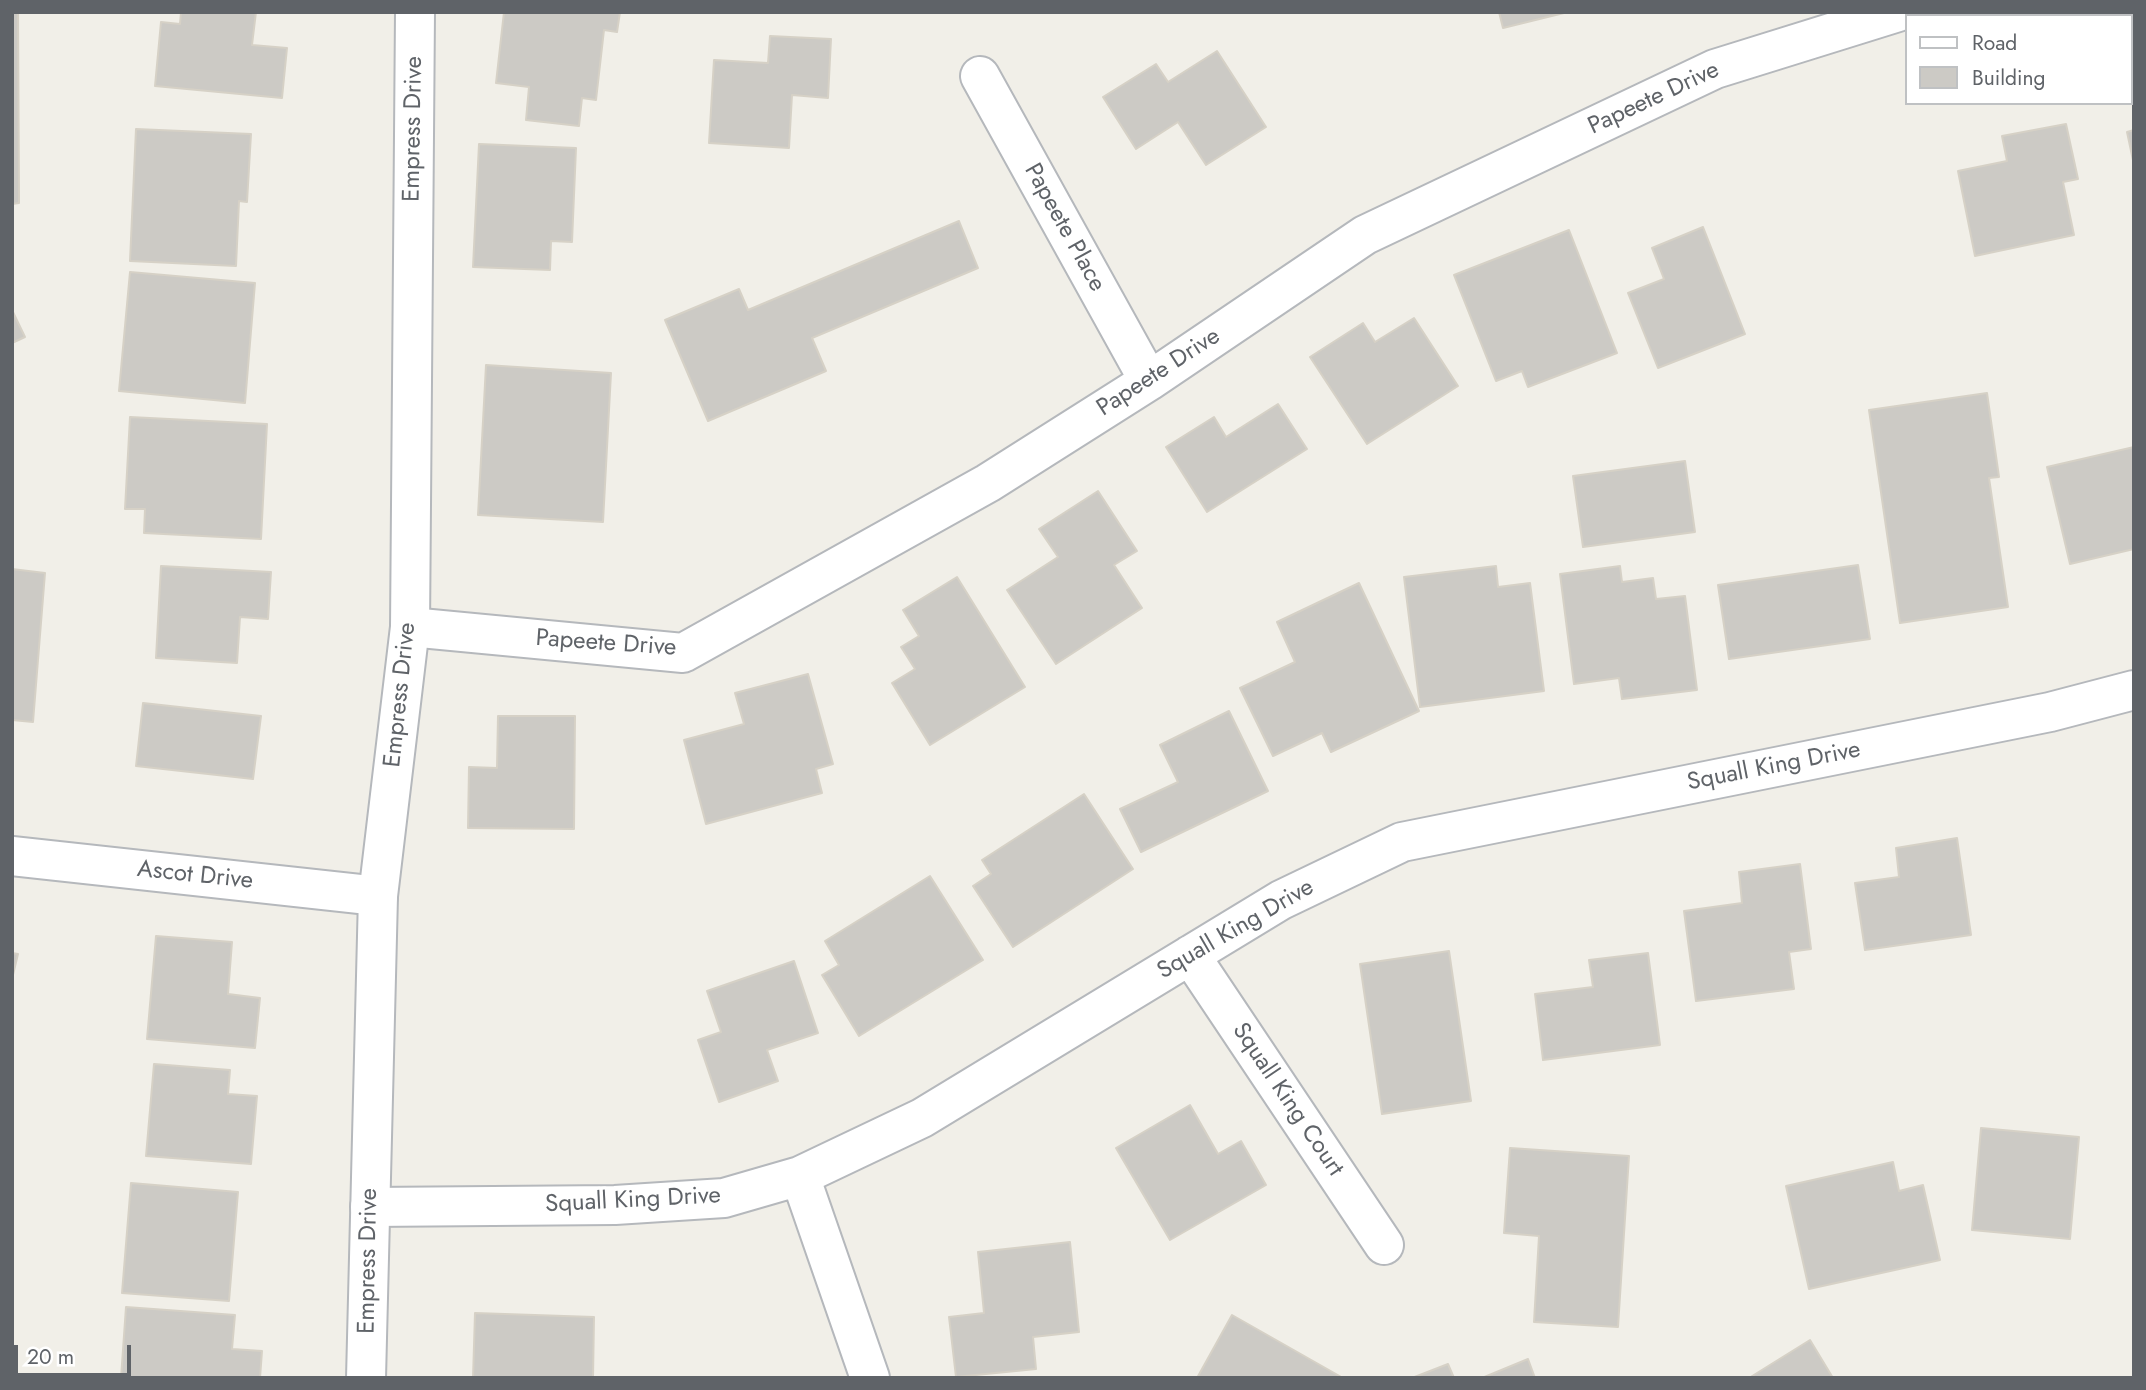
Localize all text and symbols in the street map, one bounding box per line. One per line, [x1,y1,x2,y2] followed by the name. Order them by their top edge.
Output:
[1904,14,2132,105] legend
[1972,28,2017,58] text: Road
[398,56,430,202] street label: Empress Drive
[1584,56,1724,142] street label: Papeete Drive
[1972,63,2045,93] text: Building
[1017,159,1111,297] street label: Papeete Place
[1092,323,1226,423] street label: Papeete Drive
[379,621,423,769] street label: Empress Drive
[535,625,677,663] street label: Papeete Drive
[1685,736,1863,798] street label: Squall King Drive
[136,856,254,896] street label: Ascot Drive
[1153,874,1319,986] street label: Squall King Drive
[1225,1018,1349,1182] street label: Squall King Court
[544,1182,722,1220] street label: Squall King Drive
[353,1188,385,1334] street label: Empress Drive
[18,1330,135,1374] scale bar
[27,1342,74,1372] text: 20 m

